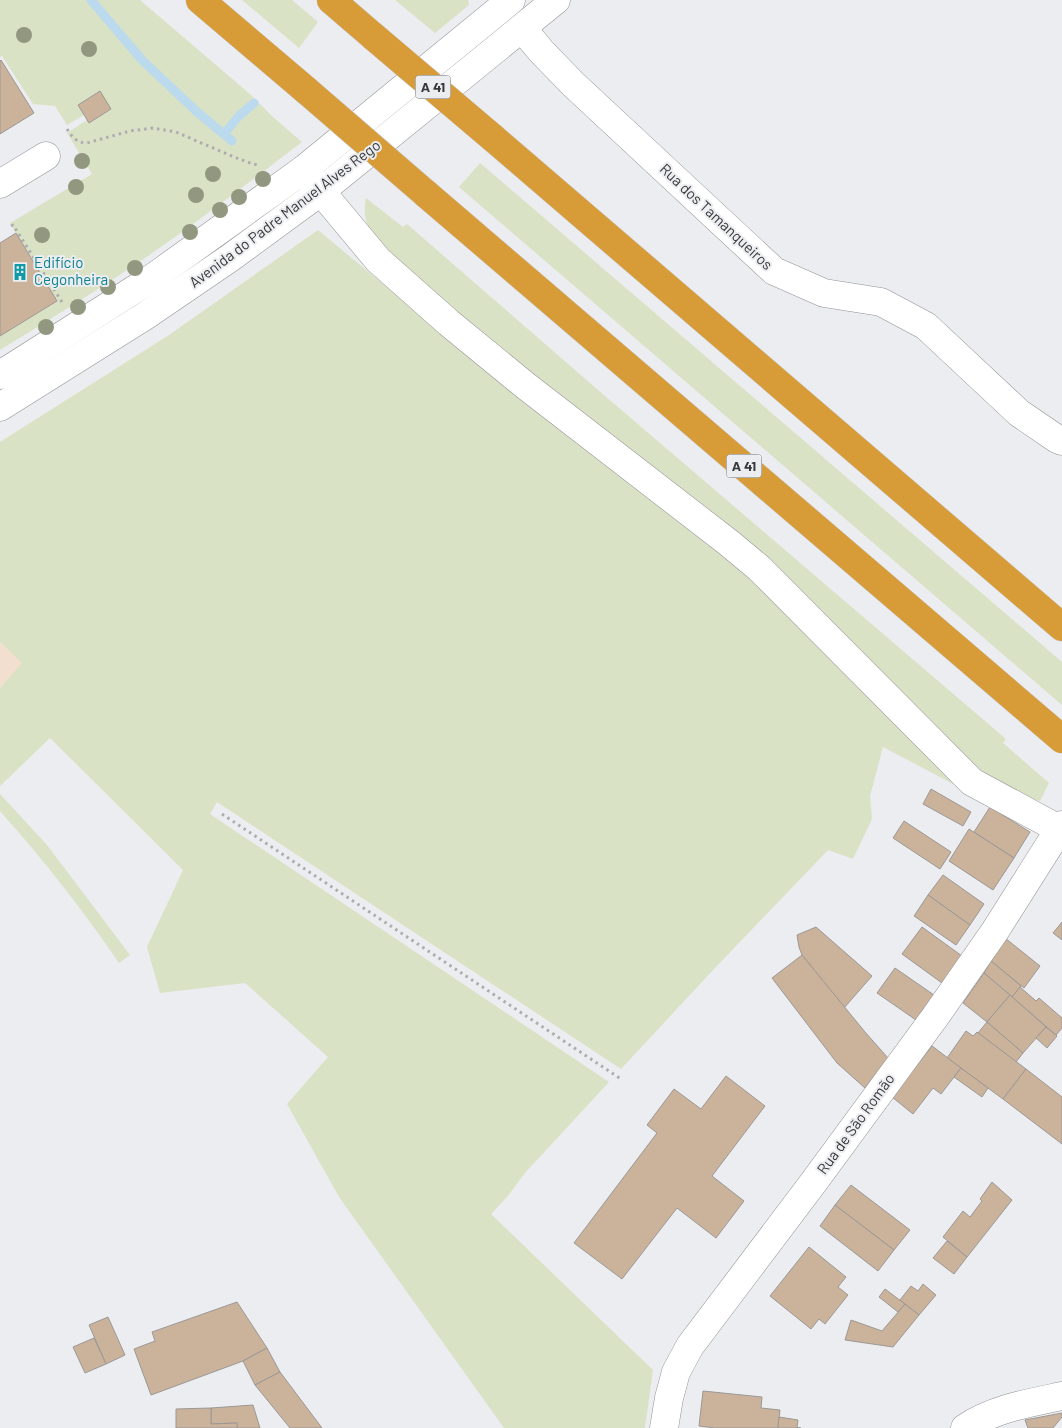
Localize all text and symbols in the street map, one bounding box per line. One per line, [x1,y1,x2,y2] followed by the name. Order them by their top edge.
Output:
[416,75,450,98] road number: A 41
[185,135,383,291] street label: Avenida do Padre Manuel Alves Rego
[657,159,777,273] street label: Rua dos Tamanqueiros
[34,253,108,288] place label: Edifício Cegonheira
[10,262,30,282] building icon: Edifício Cegonheira
[726,454,762,478] road number: A 41
[813,1070,898,1177] street label: Rua de São Romão

